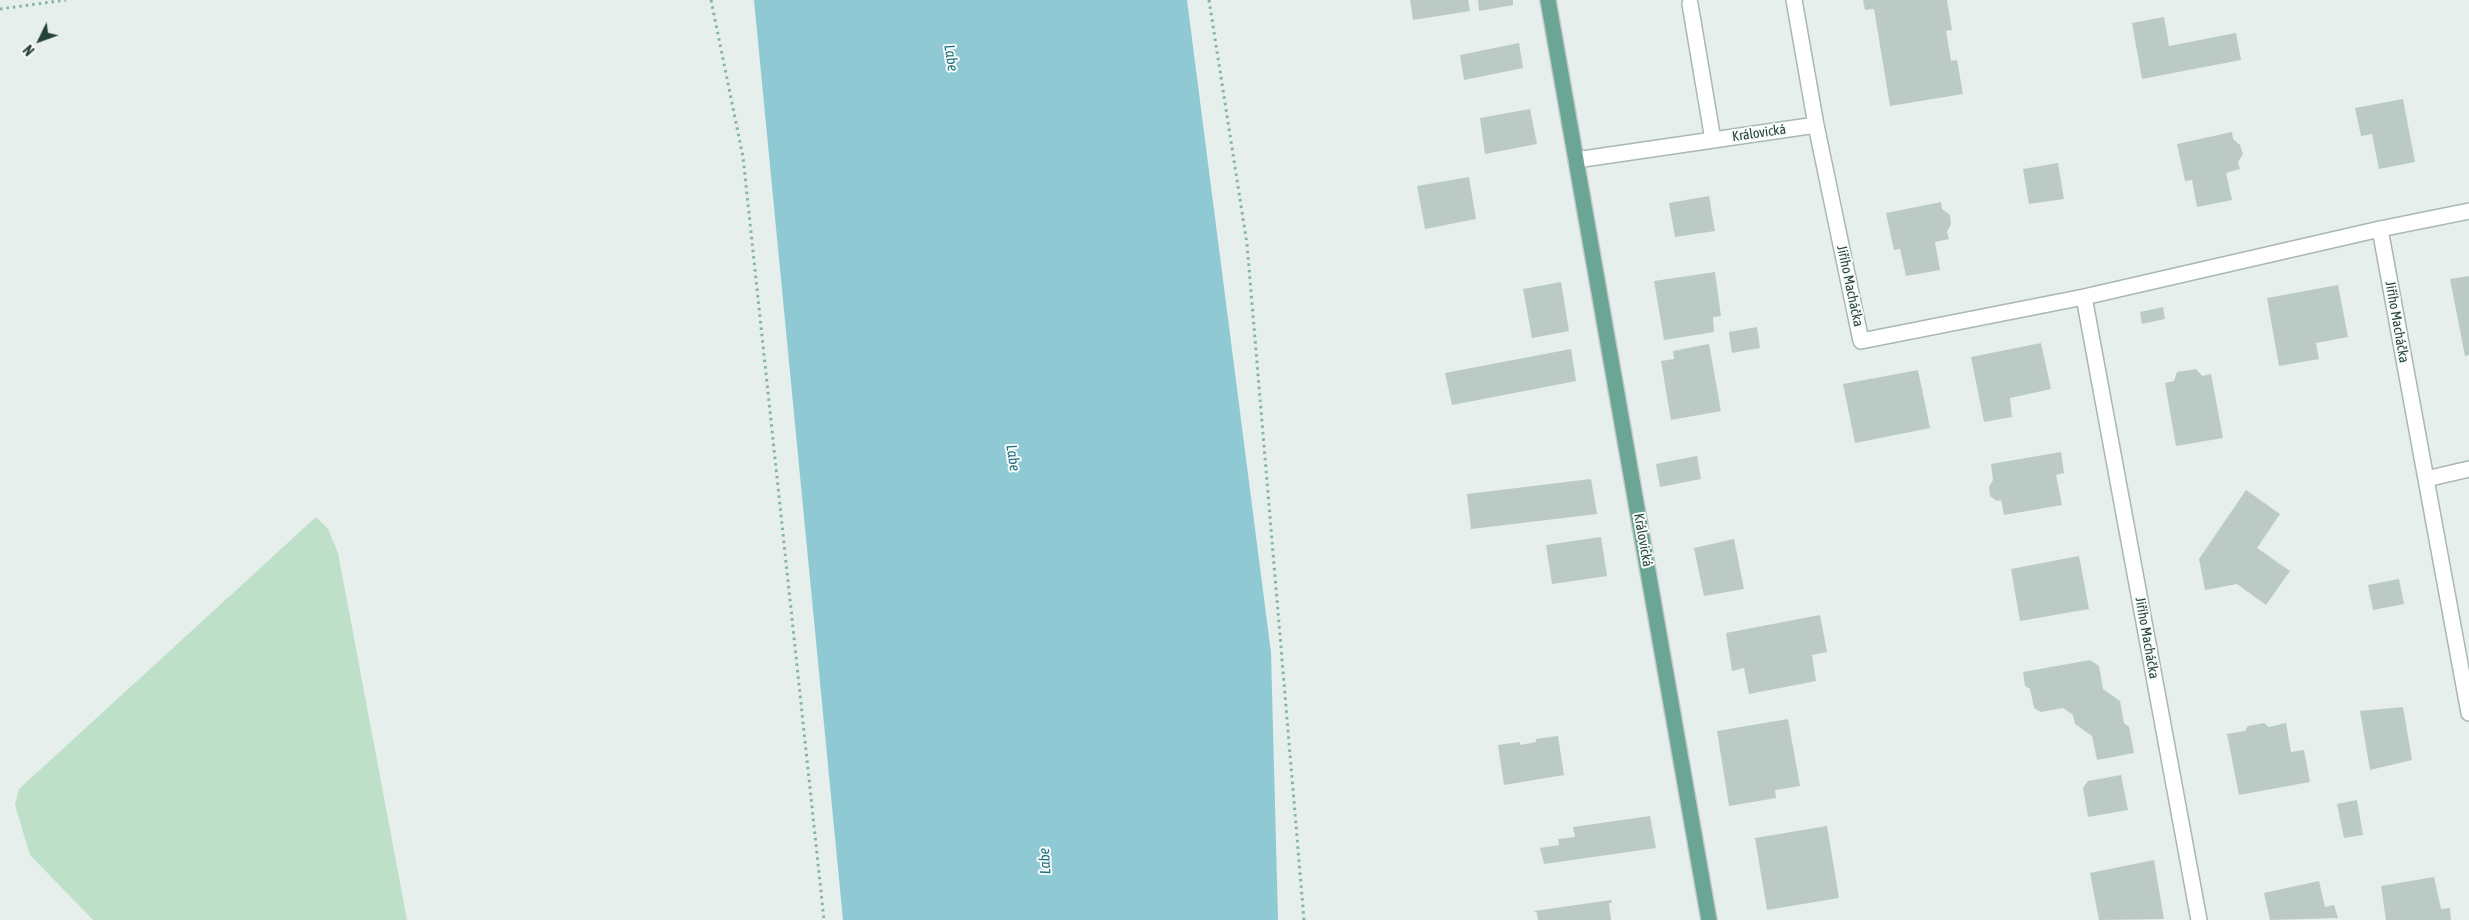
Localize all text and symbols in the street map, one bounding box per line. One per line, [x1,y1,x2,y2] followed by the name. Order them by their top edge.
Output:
[15,15,65,65] north arrow
[20,42,38,58] text: N
[940,43,962,73] water label: Labe
[1731,121,1787,145] street label: Královická
[1833,244,1867,328] street label: Jiřího Macháčka
[2382,280,2412,364] street label: Jiřího Macháčka
[1002,443,1024,473] water label: Labe
[1630,512,1656,568] street label: Královická
[2132,596,2162,680] street label: Jiřího Macháčka
[1035,847,1055,875] water label: Labe

